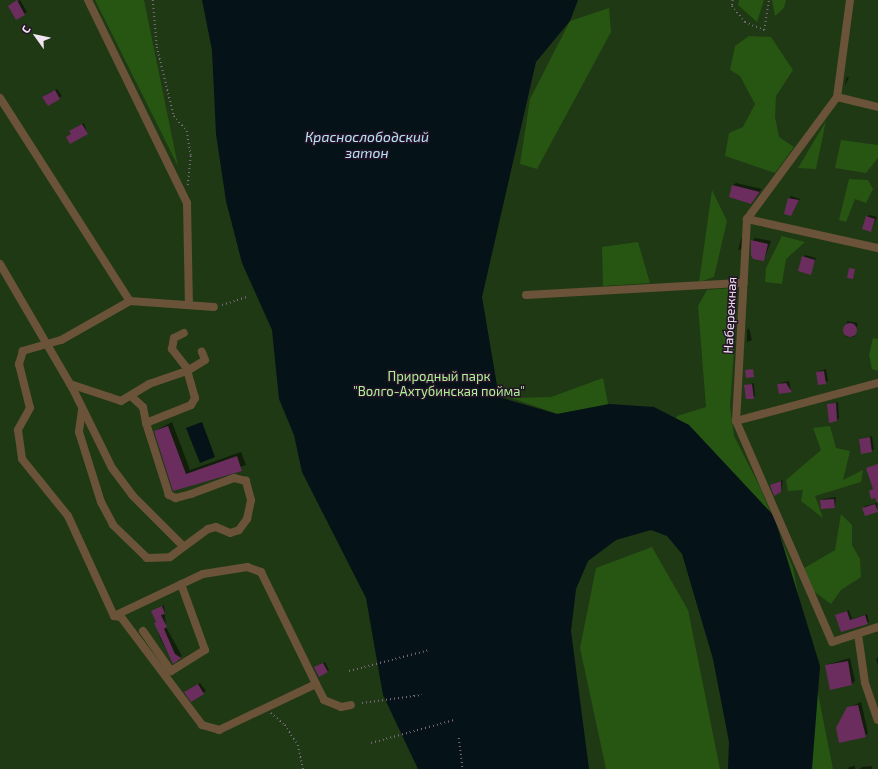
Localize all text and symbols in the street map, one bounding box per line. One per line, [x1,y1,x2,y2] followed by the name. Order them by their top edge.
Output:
[16,16,56,56] north arrow
[18,23,33,35] text: С
[305,129,429,162] water label: Краснослободский затон
[720,276,740,354] street label: Набережная
[353,369,525,400] park label: Природный парк "Волго-Ахтубинская пойма"

